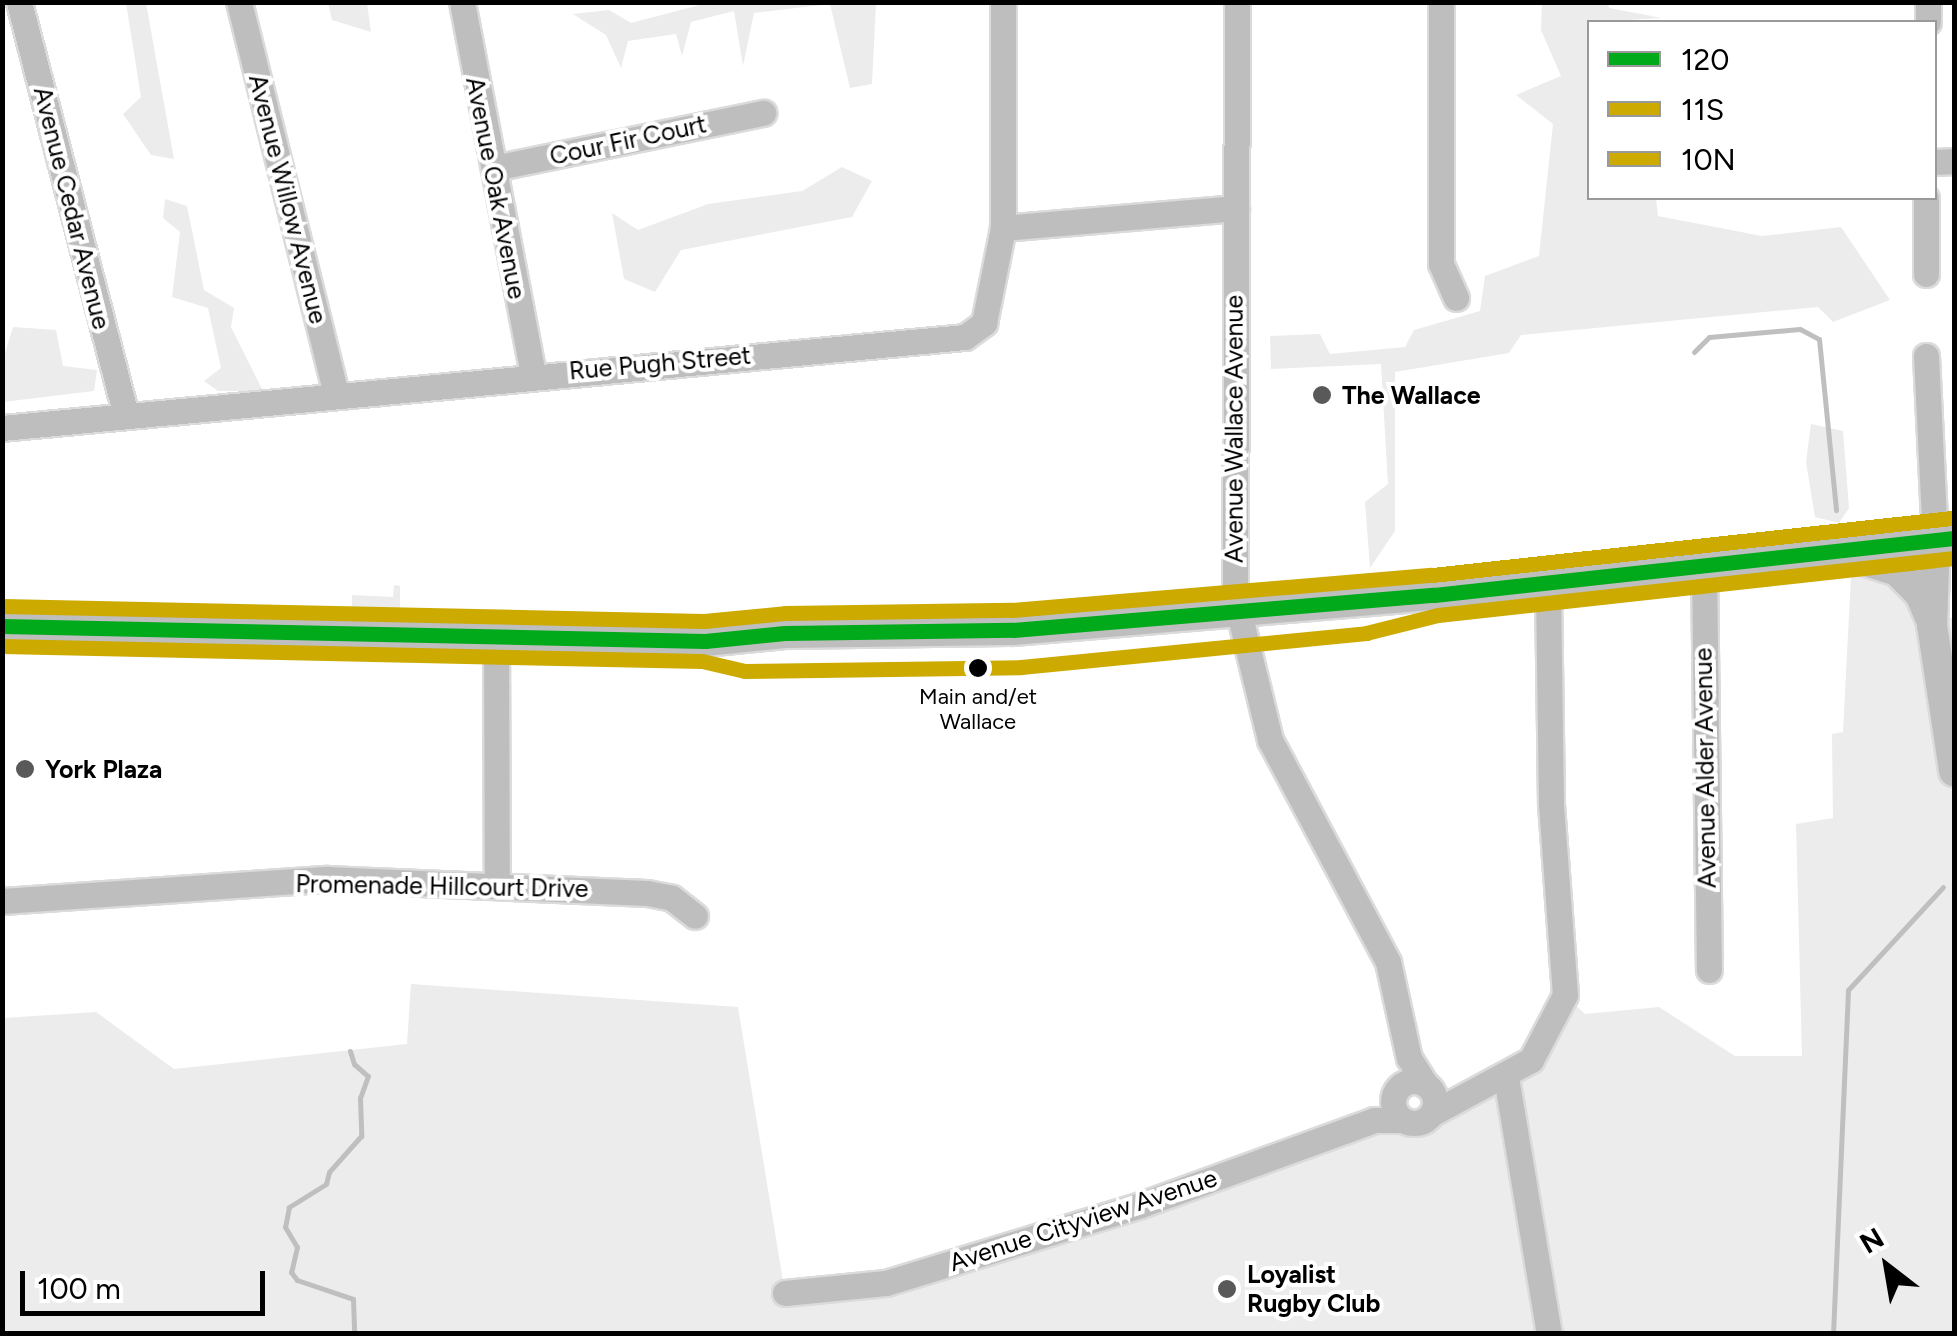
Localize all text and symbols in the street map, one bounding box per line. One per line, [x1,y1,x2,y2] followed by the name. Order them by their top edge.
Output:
[1587,20,1937,200] legend
[1681,41,1729,78] text: 120
[242,71,334,327] street label: Avenue Willow Avenue
[460,74,532,302] street label: Avenue Oak Avenue
[27,84,117,332] street label: Avenue Cedar Avenue
[1681,91,1724,128] text: 11S
[547,109,709,171] street label: Cour Fir Court
[1681,141,1736,178] text: 10N
[1219,295,1249,563] street label: Avenue Wallace Avenue
[568,340,752,386] street label: Rue Pugh Street
[1342,380,1481,410] place label: The Wallace
[1311,384,1333,406] marker: The Wallace
[1688,647,1722,889] street label: Avenue Alder Avenue
[968,658,988,678] marker: Main and/et Wallace
[919,683,1037,734] place label: Main and/et Wallace
[45,754,162,784] place label: York Plaza
[14,758,36,780] marker: York Plaza
[295,868,589,904] street label: Promenade Hillcourt Drive
[945,1163,1221,1277] street label: Avenue Cityview Avenue
[1837,1216,1937,1316] north arrow
[1854,1220,1890,1260] text: N
[25,1251,270,1313] scale bar
[1247,1260,1380,1319] place label: Loyalist Rugby Club
[37,1270,121,1307] text: 100 m
[1216,1278,1238,1300] marker: Loyalist Rugby Club

